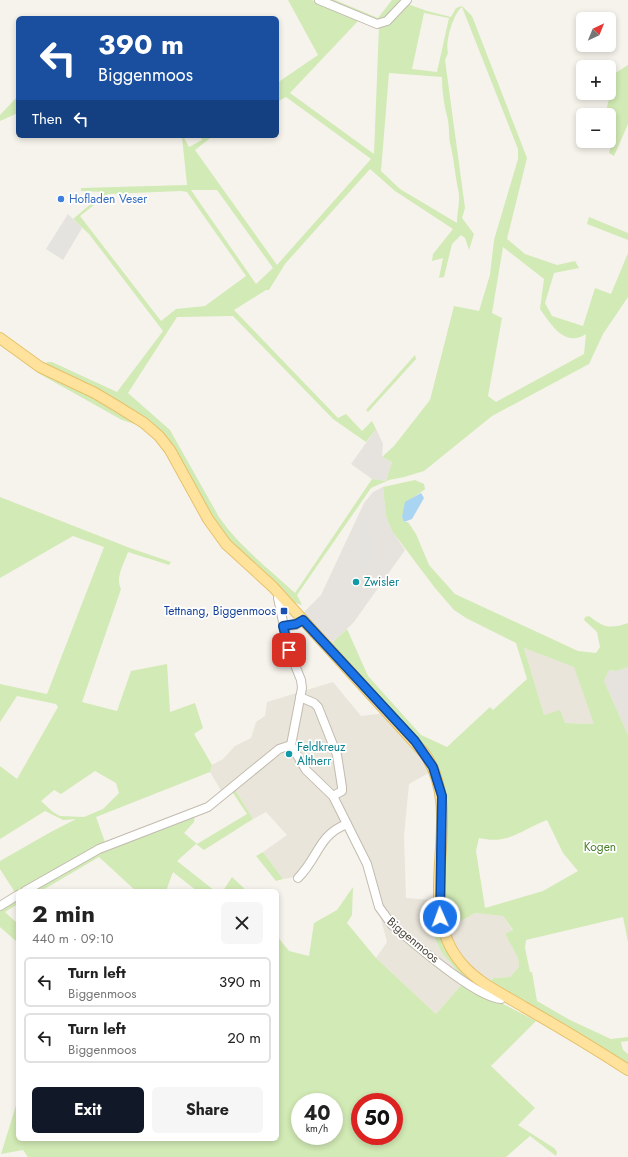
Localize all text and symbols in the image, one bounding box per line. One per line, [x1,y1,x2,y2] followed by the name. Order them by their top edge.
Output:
[576,12,616,52] north arrow
[576,12,616,148] map controls
[98,24,184,65] text: 390 m
[32,32,84,84] icon: left
[576,60,616,100] button: +
[98,62,193,88] text: Biggenmoos
[32,108,62,130] text: Then
[70,108,92,130] icon: left
[576,108,616,148] button: −
[69,190,148,208] place label: Hofladen Veser
[56,194,66,204] marker: Hofladen Veser
[364,573,400,591] place label: Zwisler
[351,577,361,587] marker: Zwisler
[164,602,276,620] place label: Tettnang, Biggenmoos
[279,606,289,616] marker: Tettnang, Biggenmoos
[272,633,306,667] pin
[278,639,300,661] icon: arrive
[297,738,346,770] place label: Feldkreuz Altherr
[284,749,294,759] marker: Feldkreuz Altherr
[584,838,616,856] park label: Kogen
[32,896,95,931] text: 2 min
[419,896,461,938] position arrow
[221,902,263,944] button: close
[383,913,443,967] street label: Biggenmoos
[32,929,114,948] text: 440 m · 09:10
[68,962,126,984] text: Turn left
[34,971,56,993] icon: left
[219,971,261,993] text: 390 m
[68,984,137,1003] text: Biggenmoos
[68,1018,126,1040] text: Turn left
[34,1027,56,1049] icon: left
[227,1027,261,1049] text: 20 m
[68,1040,137,1059] text: Biggenmoos
[32,1087,144,1133] button: Exit
[152,1087,263,1133] button: Share
[351,1093,403,1145] speed limit sign: 50
[303,1099,331,1128] text: 40
[306,1121,328,1136] text: km/h

